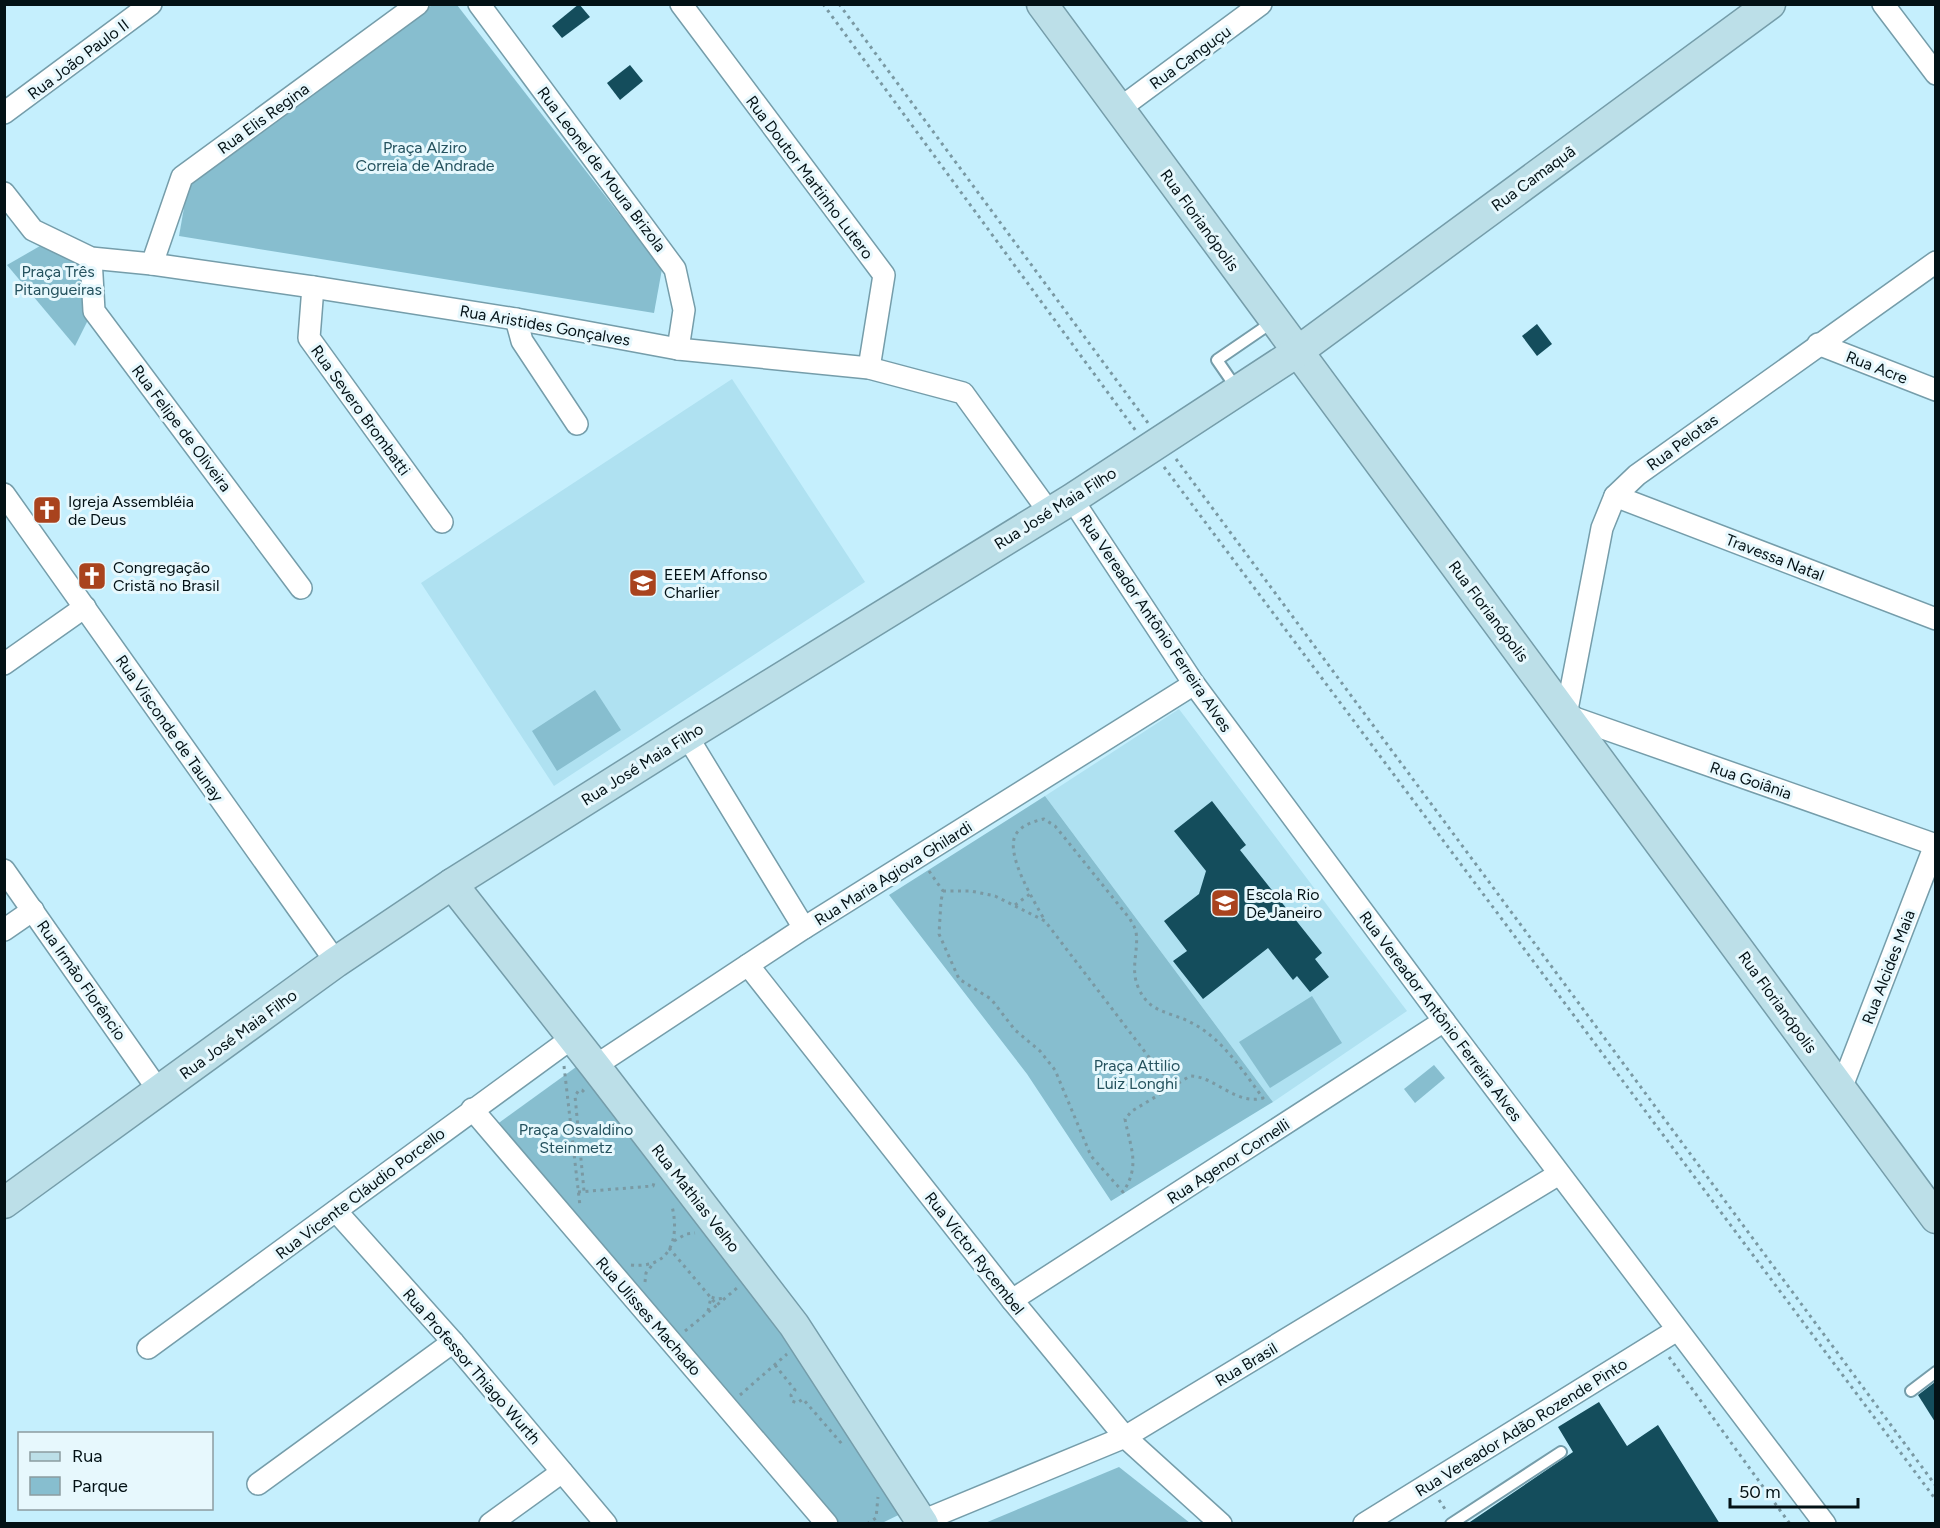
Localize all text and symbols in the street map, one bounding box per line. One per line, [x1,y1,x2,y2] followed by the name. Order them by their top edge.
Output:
[24,15,133,104] street label: Rua João Paulo II
[1146,22,1235,93] street label: Rua Canguçu
[214,79,313,158] street label: Rua Elis Regina
[533,83,670,256] street label: Rua Leonel de Moura Brizola
[742,92,877,263] street label: Rua Doutor Martinho Lutero
[355,138,495,175] park label: Praça Alziro Correia de Andrade
[1488,142,1579,215] street label: Rua Camaquã
[1156,166,1243,275] street label: Rua Florianópolis
[14,262,102,299] park label: Praça Três Pitangueiras
[458,301,632,350] street label: Rua Aristides Gonçalves
[307,341,414,479] street label: Rua Severo Brombatti
[1843,347,1911,388] street label: Rua Acre
[128,361,235,495] street label: Rua Felipe de Oliveira
[1643,410,1722,475] street label: Rua Pelotas
[991,463,1120,554] street label: Rua José Maia Filho
[68,492,194,529] place label: Igreja Assembléia de Deus
[31,494,63,526] church icon: Igreja Assembléia de Deus
[1075,511,1236,736] street label: Rua Vereador Antônio Ferreira Alves
[1723,530,1827,585] street label: Travessa Natal
[1444,557,1533,666] street label: Rua Florianópolis
[113,558,219,595] place label: Congregação Cristã no Brasil
[76,560,108,592] church icon: Congregação Cristã no Brasil
[664,565,767,602] place label: EEEM Affonso Charlier
[627,567,659,599] school or university icon: EEEM Affonso Charlier
[112,651,228,806] street label: Rua Visconde de Taunay
[578,719,707,810] street label: Rua José Maia Filho
[1707,758,1794,803] street label: Rua Goiânia
[811,817,976,930] street label: Rua Maria Agiova Ghilardi
[1246,885,1322,922] place label: Escola Rio De Janeiro
[1209,887,1241,919] school or university icon: Escola Rio De Janeiro
[1355,907,1526,1125] street label: Rua Vereador Antônio Ferreira Alves
[1858,907,1919,1027] street label: Rua Alcides Maia
[33,917,130,1044] street label: Rua Irmão Florêncio
[1734,948,1821,1057] street label: Rua Florianópolis
[176,985,301,1083] street label: Rua José Maia Filho
[1094,1056,1180,1093] park label: Praça Attilio Luiz Longhi
[1164,1115,1293,1208] street label: Rua Agenor Cornelli
[519,1120,633,1157] park label: Praça Osvaldino Steinmetz
[272,1124,449,1263] street label: Rua Vicente Cláudio Porcello
[648,1140,744,1256] street label: Rua Mathias Velho
[921,1188,1028,1318] street label: Rua Víctor Rycembel
[592,1253,705,1379] street label: Rua Ulisses Machado
[399,1285,544,1448] street label: Rua Professor Thiago Wurth
[1212,1338,1281,1390] street label: Rua Brasil
[1412,1354,1631,1501] street label: Rua Vereador Adão Rozende Pinto
[18,1432,213,1510] legend
[72,1445,103,1467] text: Rua
[1730,1471,1858,1509] scale bar
[72,1475,128,1497] text: Parque
[1739,1481,1781,1503] text: 50 m

